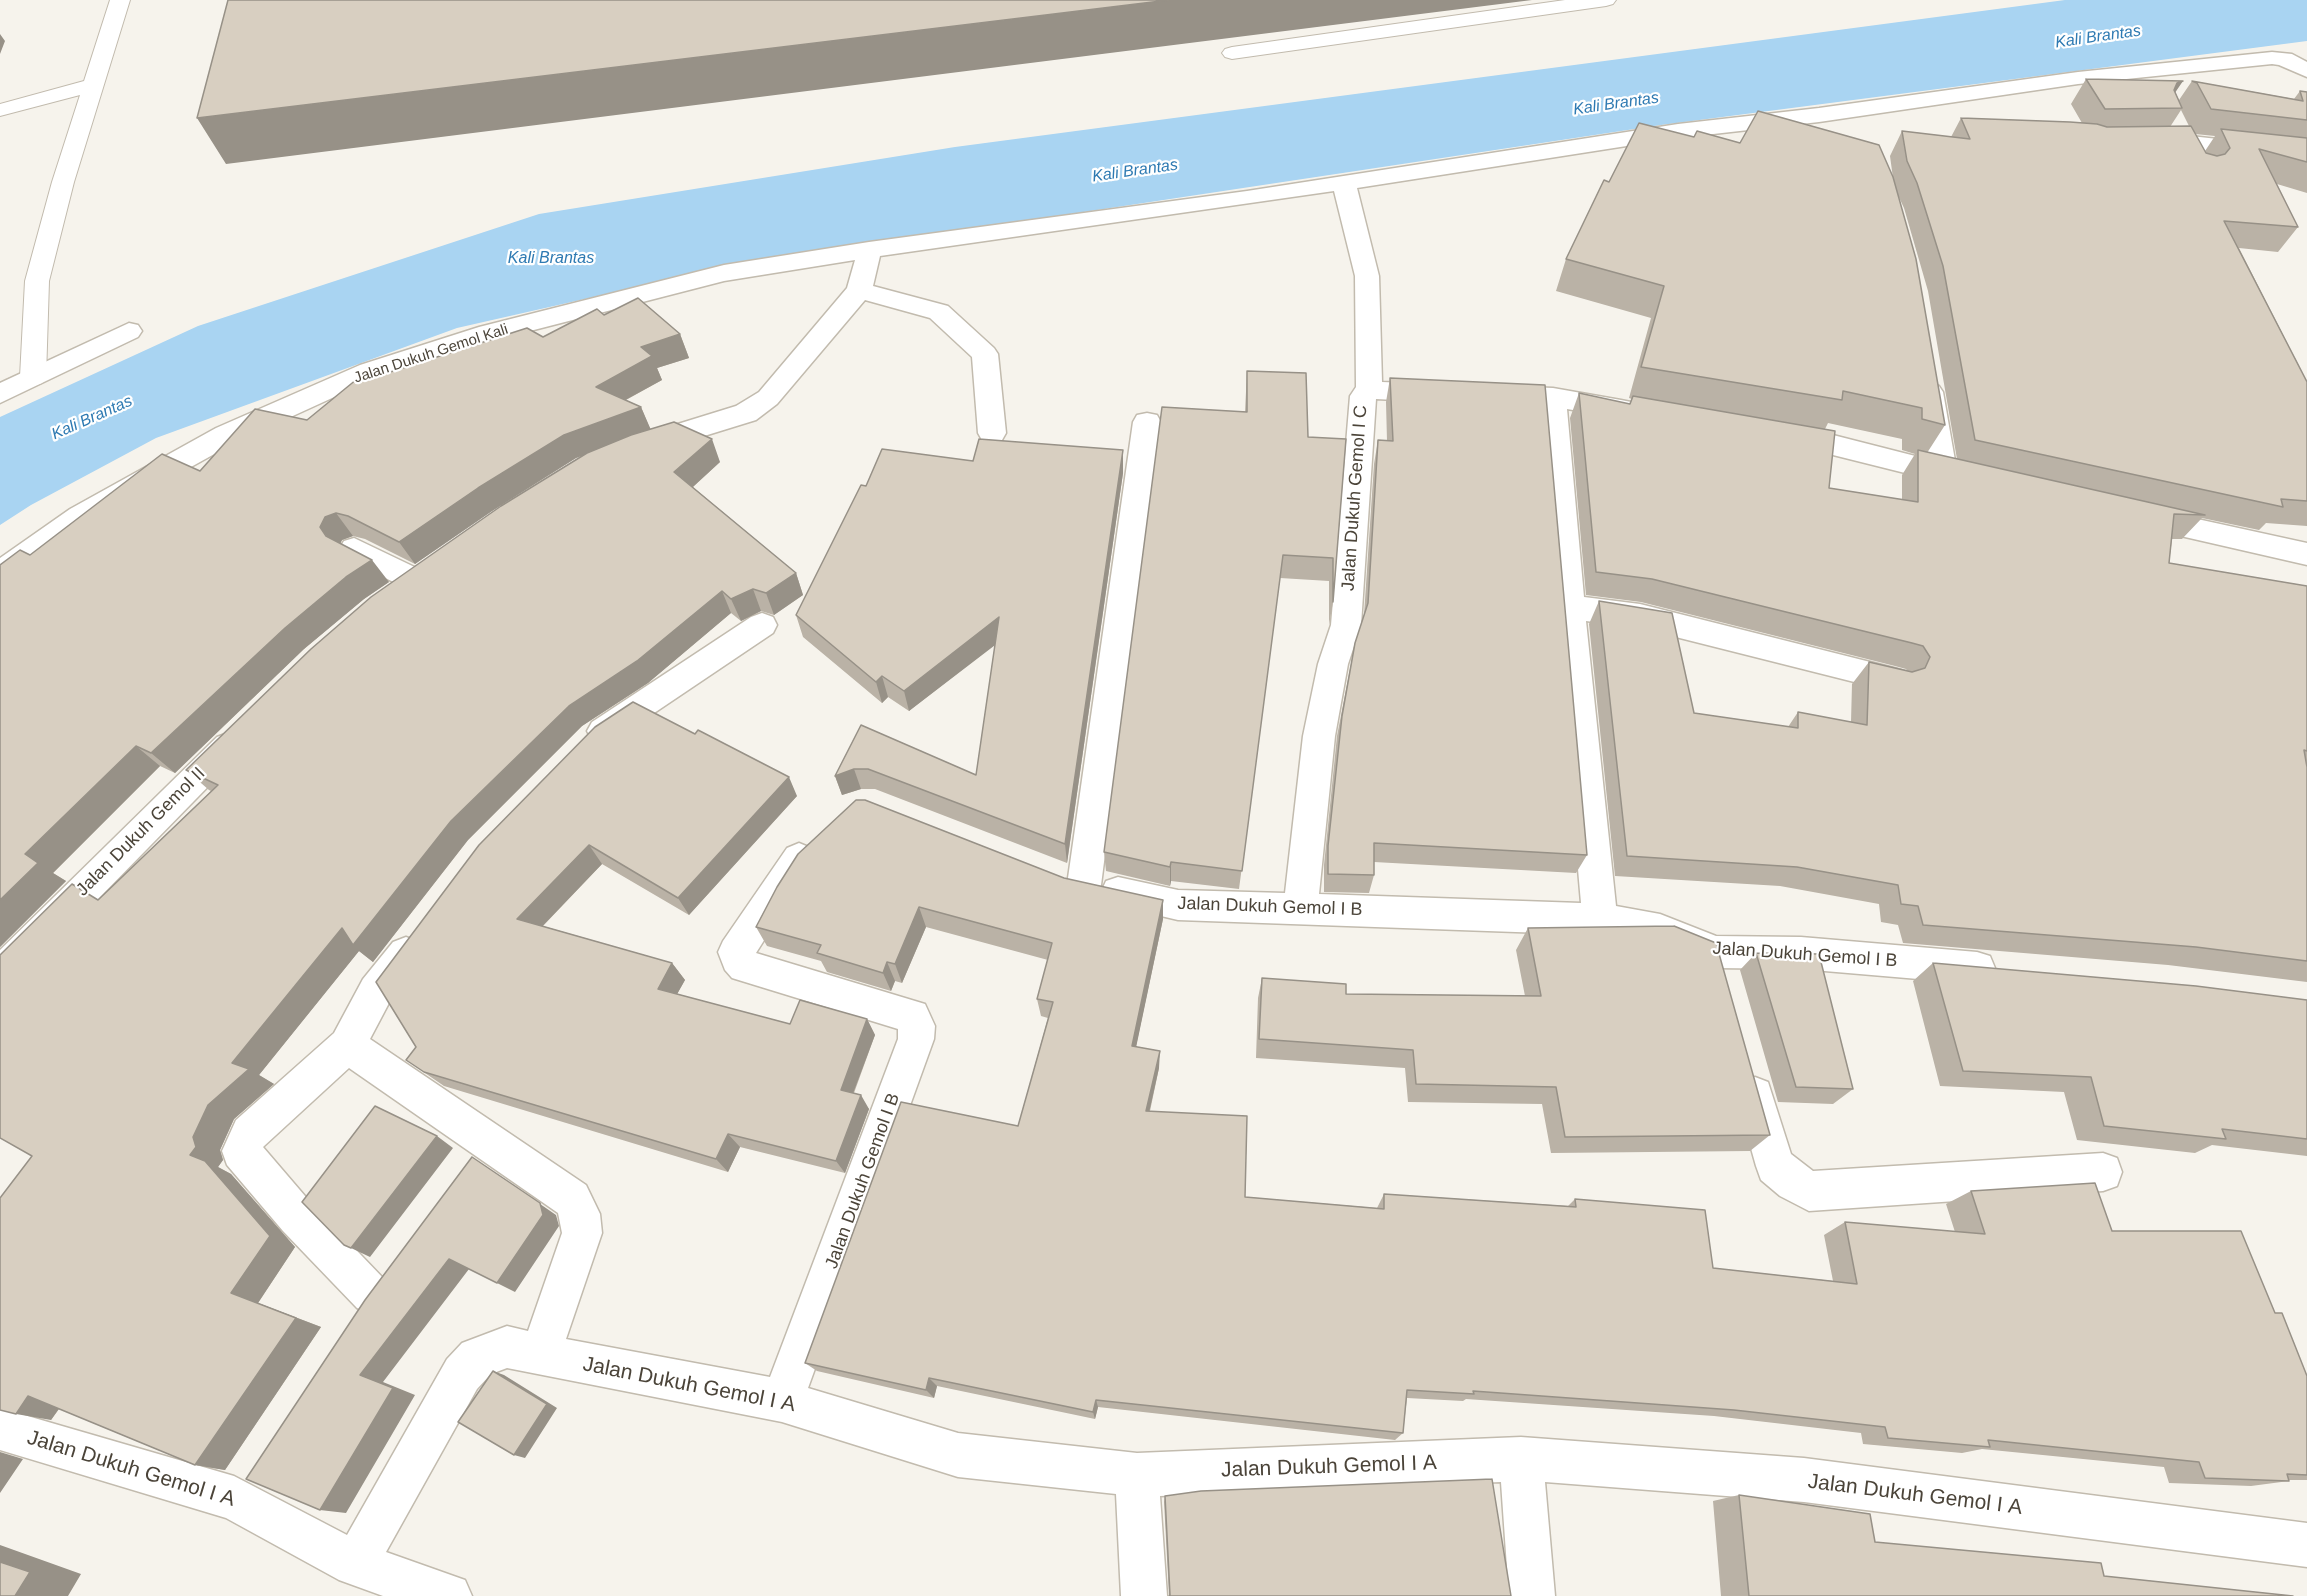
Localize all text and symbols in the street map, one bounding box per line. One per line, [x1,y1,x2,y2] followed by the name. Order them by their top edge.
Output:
[2054,21,2142,53] water label: Kali Brantas
[1572,88,1660,120] water label: Kali Brantas
[1091,155,1179,187] water label: Kali Brantas
[508,249,594,269] water label: Kali Brantas
[352,321,510,387] street label: Jalan Dukuh Gemol Kali
[49,392,135,444] water label: Kali Brantas
[1338,404,1372,592] street label: Jalan Dukuh Gemol I C
[72,763,210,901] street label: Jalan Dukuh Gemol II
[1177,893,1363,921] street label: Jalan Dukuh Gemol I B
[1712,938,1898,972] street label: Jalan Dukuh Gemol I B
[821,1090,905,1272] street label: Jalan Dukuh Gemol I B
[581,1352,797,1418] street label: Jalan Dukuh Gemol I A
[24,1425,238,1513] street label: Jalan Dukuh Gemol I A
[1221,1451,1437,1483] street label: Jalan Dukuh Gemol I A
[1806,1469,2024,1521] street label: Jalan Dukuh Gemol I A

